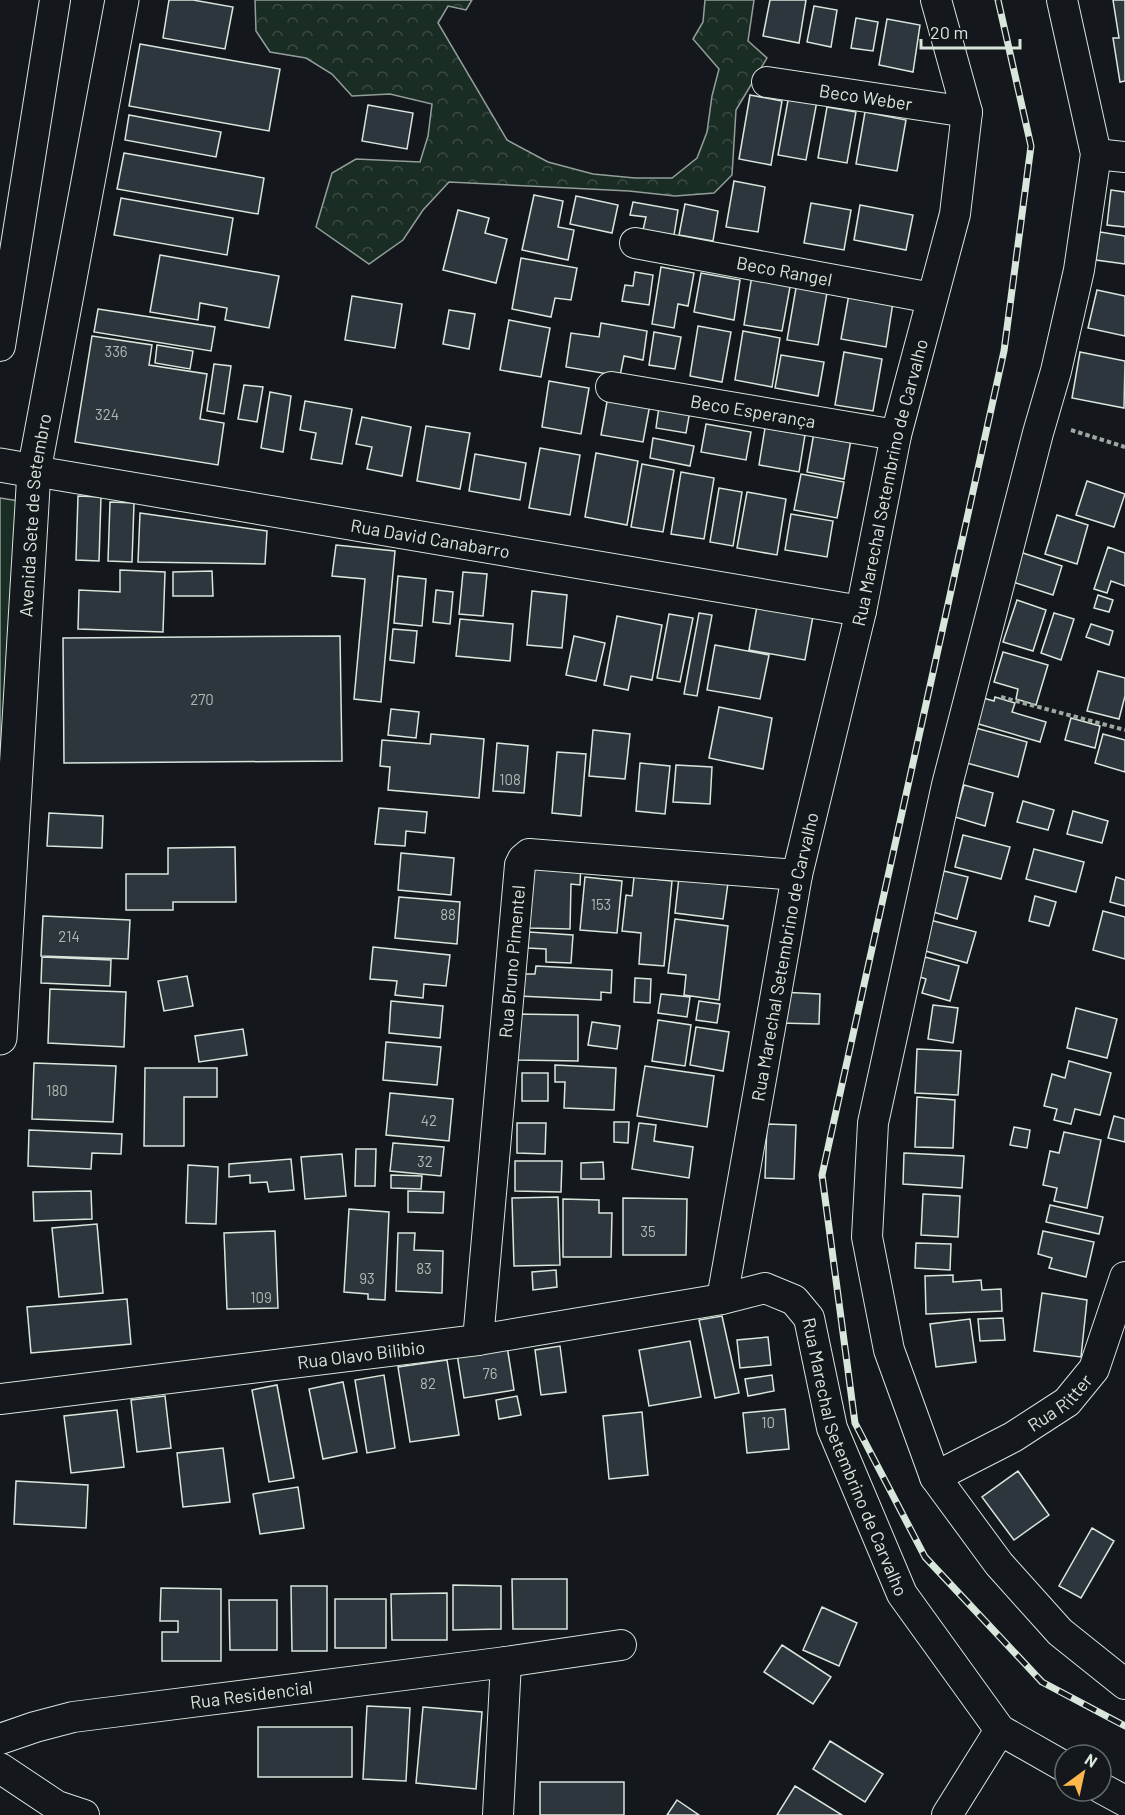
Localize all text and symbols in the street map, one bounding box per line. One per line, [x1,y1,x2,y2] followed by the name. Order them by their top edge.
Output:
[921,12,1020,50] scale bar
[930,21,968,43] text: 20 m
[818,79,914,115] street label: Beco Weber
[735,251,834,290] street label: Beco Rangel
[847,336,932,628] street label: Rua Marechal Setembrino de Carvalho
[104,342,128,360] house number: 336
[689,390,817,432] street label: Beco Esperança
[95,405,119,423] house number: 324
[14,412,56,618] street label: Avenida Sete de Setembro
[349,514,512,562] street label: Rua David Canabarro
[190,690,214,708] house number: 270
[499,770,521,788] house number: 108
[746,810,823,1103] street label: Rua Marechal Setembrino de Carvalho
[494,884,529,1039] street label: Rua Bruno Pimentel
[591,895,611,913] house number: 153
[440,905,456,923] house number: 88
[58,927,80,945] house number: 214
[46,1081,68,1099] house number: 180
[421,1111,437,1129] house number: 42
[417,1152,433,1170] house number: 32
[640,1222,656,1240] house number: 35
[416,1259,432,1277] house number: 83
[359,1269,375,1287] house number: 93
[250,1288,272,1306] house number: 109
[798,1316,913,1599] street label: Rua Marechal Setembrino de Carvalho
[296,1336,426,1373] street label: Rua Olavo Bilibio
[483,1364,497,1382] house number: 76
[1023,1369,1097,1436] street label: Rua Ritter
[420,1374,436,1392] house number: 82
[761,1413,775,1431] house number: 10
[189,1676,314,1713] street label: Rua Residencial
[1053,1743,1113,1803] north arrow
[1082,1749,1101,1771] text: N

